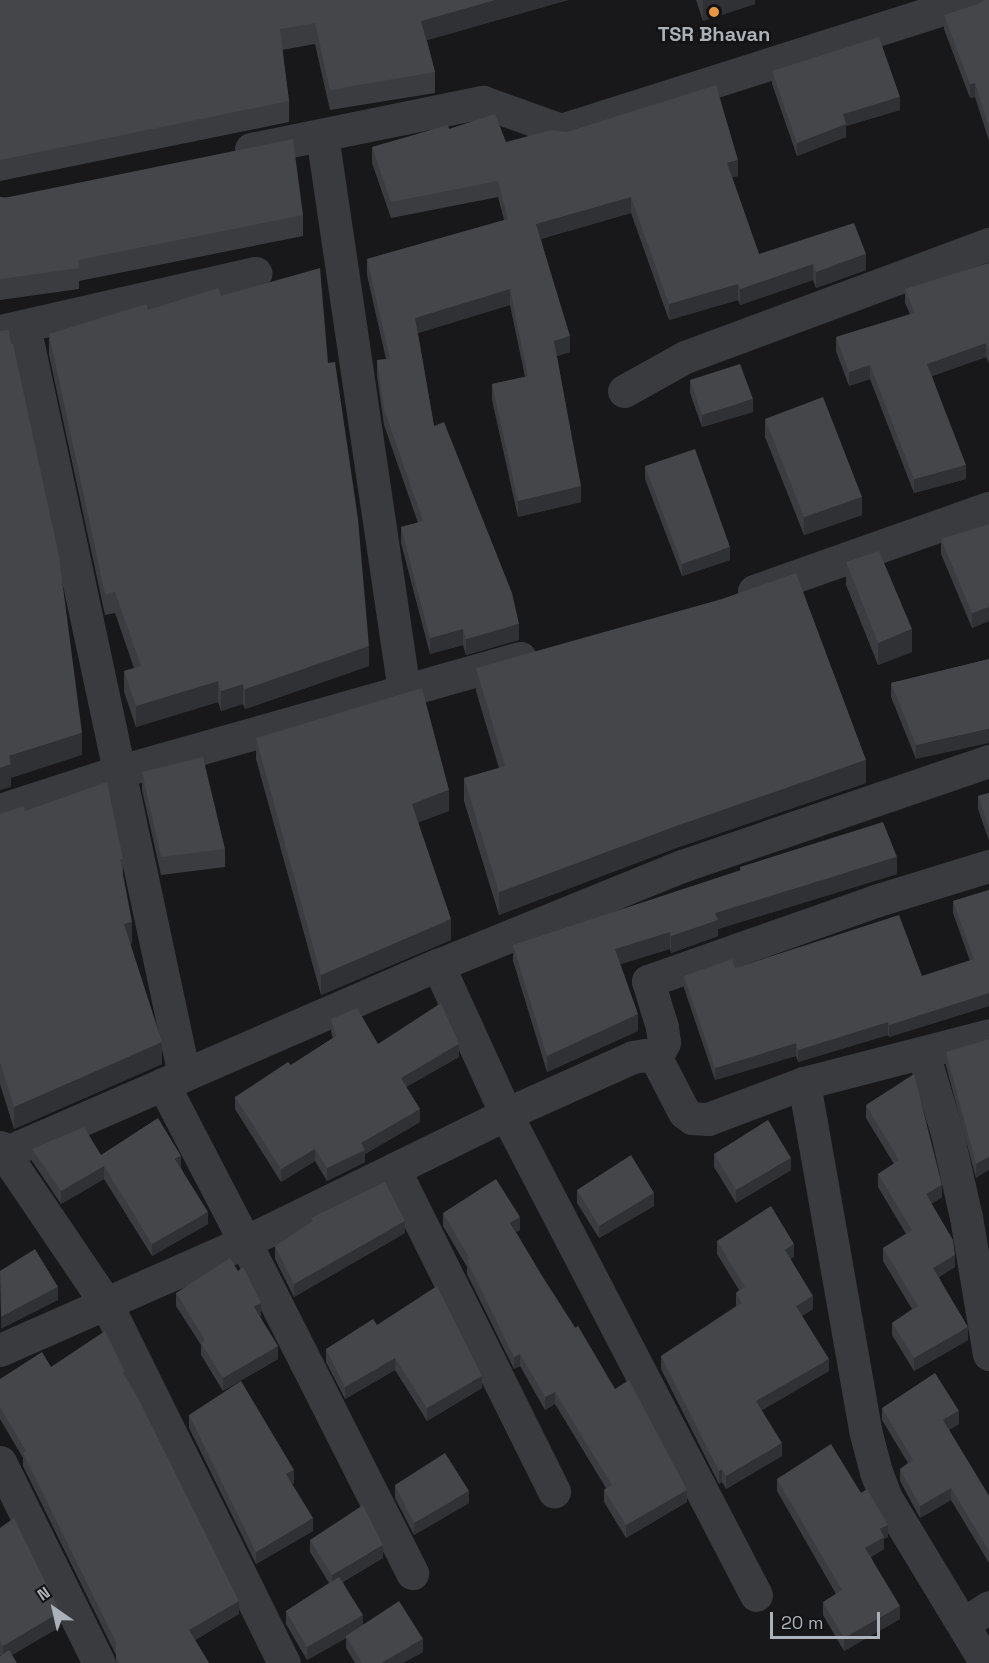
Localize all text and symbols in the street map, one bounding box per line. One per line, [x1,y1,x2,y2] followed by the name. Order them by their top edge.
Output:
[707,5,721,19] marker: TSR Bhavan
[658,22,770,46] place label: TSR Bhavan
[24,1579,84,1639] north arrow
[33,1582,54,1605] text: N
[773,1600,882,1638] scale bar
[781,1611,824,1634] text: 20 m

